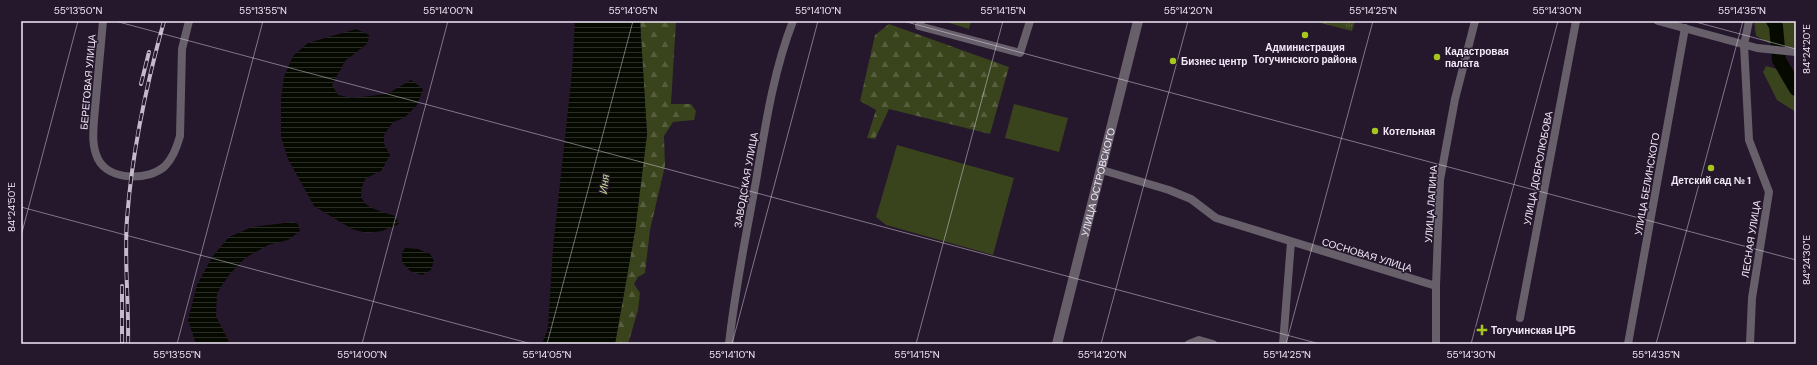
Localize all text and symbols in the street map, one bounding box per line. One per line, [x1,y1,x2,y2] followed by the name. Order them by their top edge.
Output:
[54,4,102,17] text: 55°13'50"N
[239,4,287,17] text: 55°13'55"N
[423,4,473,17] text: 55°14'00"N
[609,4,658,17] text: 55°14'05"N
[795,4,841,17] text: 55°14'10"N
[980,4,1026,17] text: 55°14'15"N
[1164,4,1212,17] text: 55°14'20"N
[1349,4,1397,17] text: 55°14'25"N
[1533,4,1582,17] text: 55°14'30"N
[1718,4,1766,17] text: 55°14'35"N
[1800,24,1813,74] text: 84°24'20"E
[1300,30,1310,40] marker: Администрация Тогучинского района
[77,33,99,130] street label: БЕРЕГОВАЯ УЛИЦА
[1253,41,1357,66] place label: Администрация Тогучинского района
[1445,45,1509,70] place label: Кадастровая палата
[1432,52,1442,62] marker: Кадастровая палата
[1181,55,1247,68] place label: Бизнес центр
[1168,56,1178,66] marker: Бизнес центр
[1521,110,1555,226] street label: УЛИЦА ДОБРОЛЮБОВА
[1383,125,1436,138] place label: Котельная
[1078,126,1118,238] street label: УЛИЦА ОСТРОВСКОГО
[1370,126,1380,136] marker: Котельная
[731,131,761,229] street label: ЗАВОДСКАЯ УЛИЦА
[1632,131,1662,236] street label: УЛИЦА БЕЛИНСКОГО
[1706,163,1716,173] marker: Детский сад № 1
[1422,164,1440,243] street label: УЛИЦА ЛАПИНА
[596,173,612,195] water label: Иня
[1671,174,1751,187] place label: Детский сад № 1
[5,182,18,232] text: 84°24'50"E
[1738,199,1764,279] street label: ЛЕСНАЯ УЛИЦА
[1320,235,1414,275] street label: СОСНОВАЯ УЛИЦА
[1800,235,1813,285] text: 84°24'30"E
[1476,324,1488,336] marker: Тогучинская ЦРБ
[1491,324,1576,337] place label: Тогучинская ЦРБ
[153,348,201,361] text: 55°13'55"N
[337,348,387,361] text: 55°14'00"N
[523,348,572,361] text: 55°14'05"N
[709,348,755,361] text: 55°14'10"N
[894,348,940,361] text: 55°14'15"N
[1078,348,1126,361] text: 55°14'20"N
[1263,348,1311,361] text: 55°14'25"N
[1447,348,1496,361] text: 55°14'30"N
[1632,348,1680,361] text: 55°14'35"N

